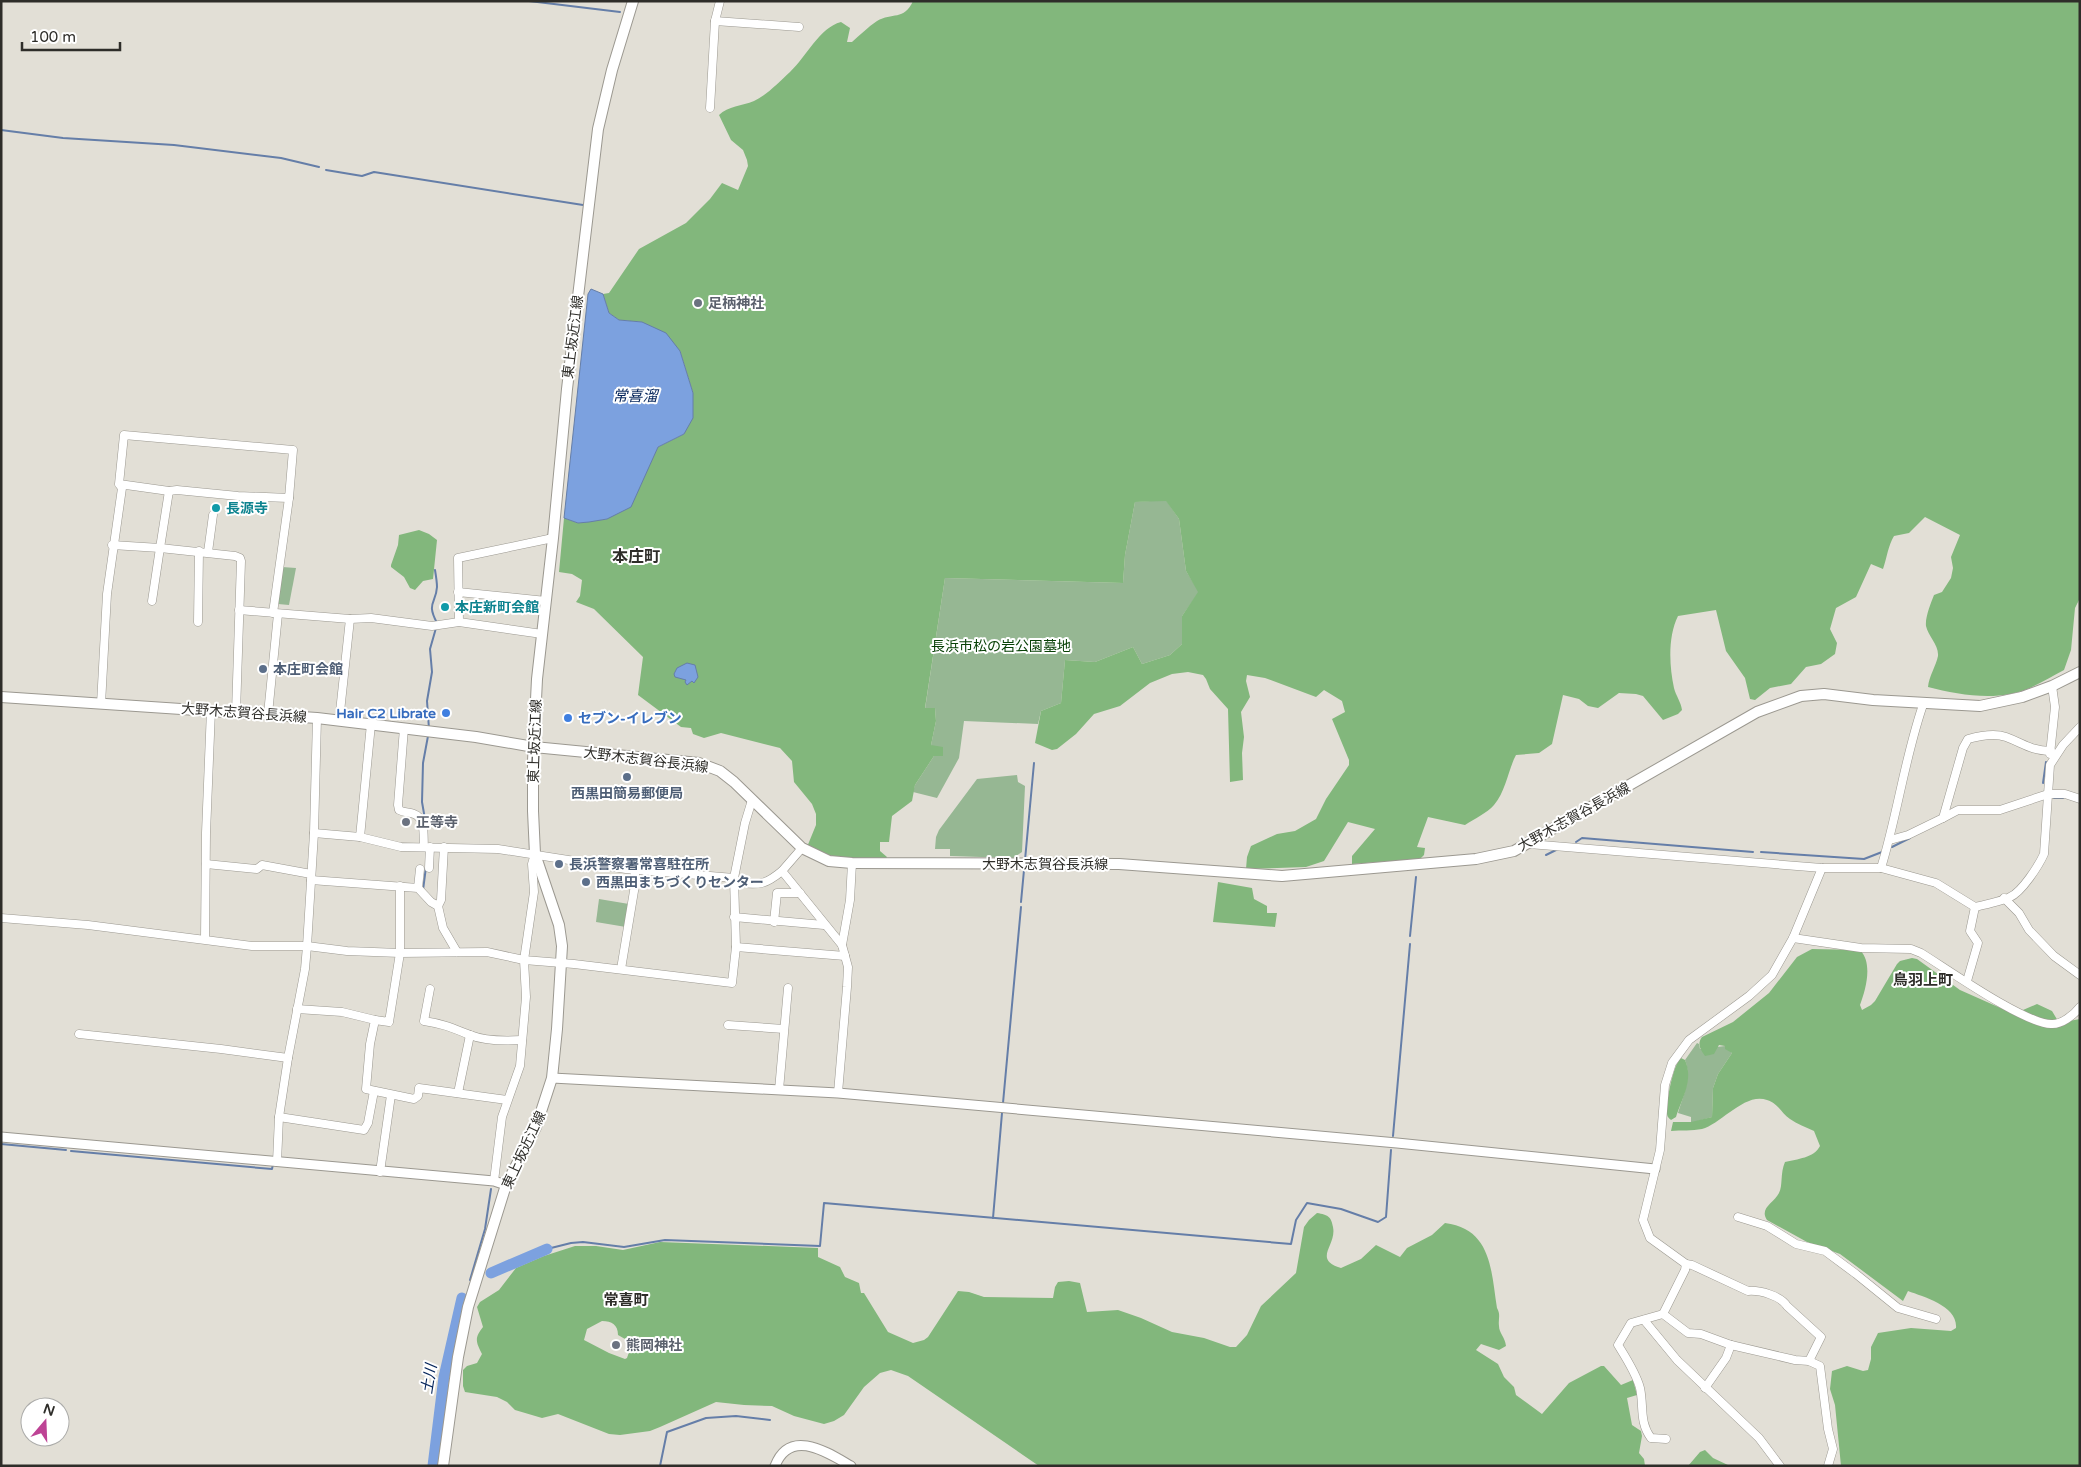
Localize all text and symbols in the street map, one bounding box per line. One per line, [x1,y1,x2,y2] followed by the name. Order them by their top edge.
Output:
[22,20,120,52] scale bar
[30,28,76,46] text: 100 m
[559,294,587,380] street label: 東上坂近江線
[708,295,764,312] place label: 足柄神社
[692,297,704,309] marker: 足柄神社
[612,387,659,405] water label: 常喜溜
[226,500,268,517] place label: 長源寺
[210,502,222,514] marker: 長源寺
[612,547,660,567] district label: 本庄町
[455,599,539,616] place label: 本庄新町会館
[439,601,451,613] marker: 本庄新町会館
[931,638,1071,655] park label: 長浜市松の岩公園墓地
[273,661,343,678] place label: 本庄町会館
[257,663,269,675] marker: 本庄町会館
[525,699,545,783] street label: 東上坂近江線
[181,700,307,726] street label: 大野木志賀谷長浜線
[336,705,436,722] place label: Hair C2 Librate
[440,707,452,719] marker: Hair C2 Librate
[578,710,682,727] place label: セブン-イレブン
[562,712,574,724] marker: セブン-イレブン
[582,744,710,776] street label: 大野木志賀谷長浜線
[621,771,633,783] marker: 西黒田簡易郵便局
[1515,779,1633,855] street label: 大野木志賀谷長浜線
[571,785,683,802] place label: 西黒田簡易郵便局
[416,814,458,831] place label: 正等寺
[400,816,412,828] marker: 正等寺
[569,856,709,873] place label: 長浜警察署常喜駐在所
[982,856,1108,873] street label: 大野木志賀谷長浜線
[553,858,565,870] marker: 長浜警察署常喜駐在所
[596,874,764,891] place label: 西黒田まちづくりセンター
[580,876,592,888] marker: 西黒田まちづくりセンター
[1893,971,1953,989] district label: 鳥羽上町
[499,1108,549,1192] street label: 東上坂近江線
[603,1291,649,1309] district label: 常喜町
[626,1337,682,1354] place label: 熊岡神社
[610,1339,622,1351] marker: 熊岡神社
[418,1361,441,1395] water label: 土川
[20,1397,70,1447] north arrow
[41,1400,57,1420] text: N

